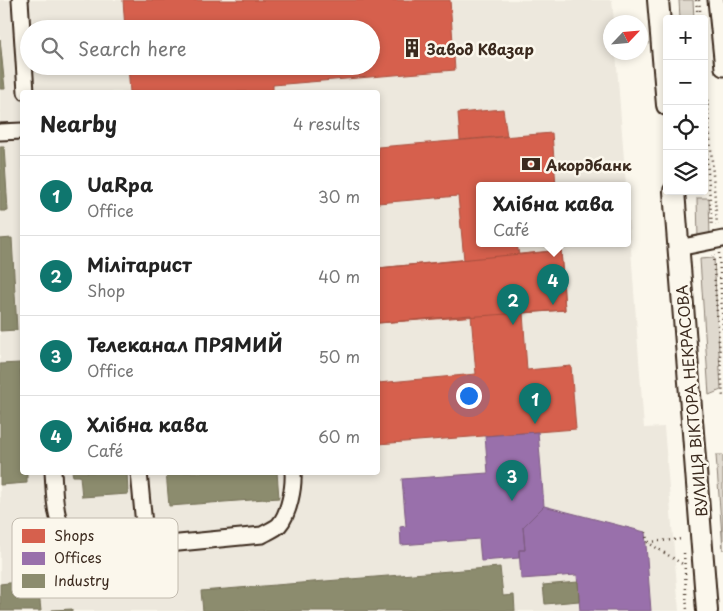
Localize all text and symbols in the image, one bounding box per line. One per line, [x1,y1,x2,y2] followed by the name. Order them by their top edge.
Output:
[603,15,648,60] north arrow
[663,15,708,195] map controls
[663,15,708,60] button: +
[20,20,380,75] search box
[38,34,66,62] icon: search
[78,34,187,62] text: Search here
[401,37,423,59] building icon: Завод Квазар
[426,37,534,60] place label: Завод Квазар
[663,60,708,105] button: −
[663,105,708,150] button: locate
[40,107,117,139] text: Nearby
[293,111,360,135] text: 4 results
[663,150,708,195] button: layers
[520,153,542,175] bank icon: Акордбанк
[545,153,632,176] place label: Акордбанк
[87,170,153,198] text: UaRpa
[476,182,631,247] popup
[52,184,60,208] text: 1
[318,184,360,208] text: 30 m
[493,189,614,217] text: Хлібна кава
[87,198,134,222] text: Office
[493,217,529,241] text: Café
[87,250,192,278] text: Мілітарист
[50,264,62,288] text: 2
[318,264,360,288] text: 40 m
[537,264,569,305] pin: 4
[87,278,125,302] text: Shop
[497,284,529,325] pin: 2
[669,284,713,518] street label: ВУЛИЦЯ ВІКТОРА НЕКРАСОВА
[87,330,283,358] text: Телеканал ПРЯМИЙ
[51,344,61,368] text: 3
[319,344,360,368] text: 50 m
[87,358,134,382] text: Office
[456,383,482,409] your location
[519,383,551,424] pin: 1
[87,410,208,438] text: Хлібна кава
[51,424,61,448] text: 4
[318,424,360,448] text: 60 m
[87,438,123,462] text: Café
[496,460,528,501] pin: 3
[12,518,178,598] legend
[54,525,94,546] text: Shops
[54,547,101,568] text: Offices
[54,570,109,591] text: Industry

